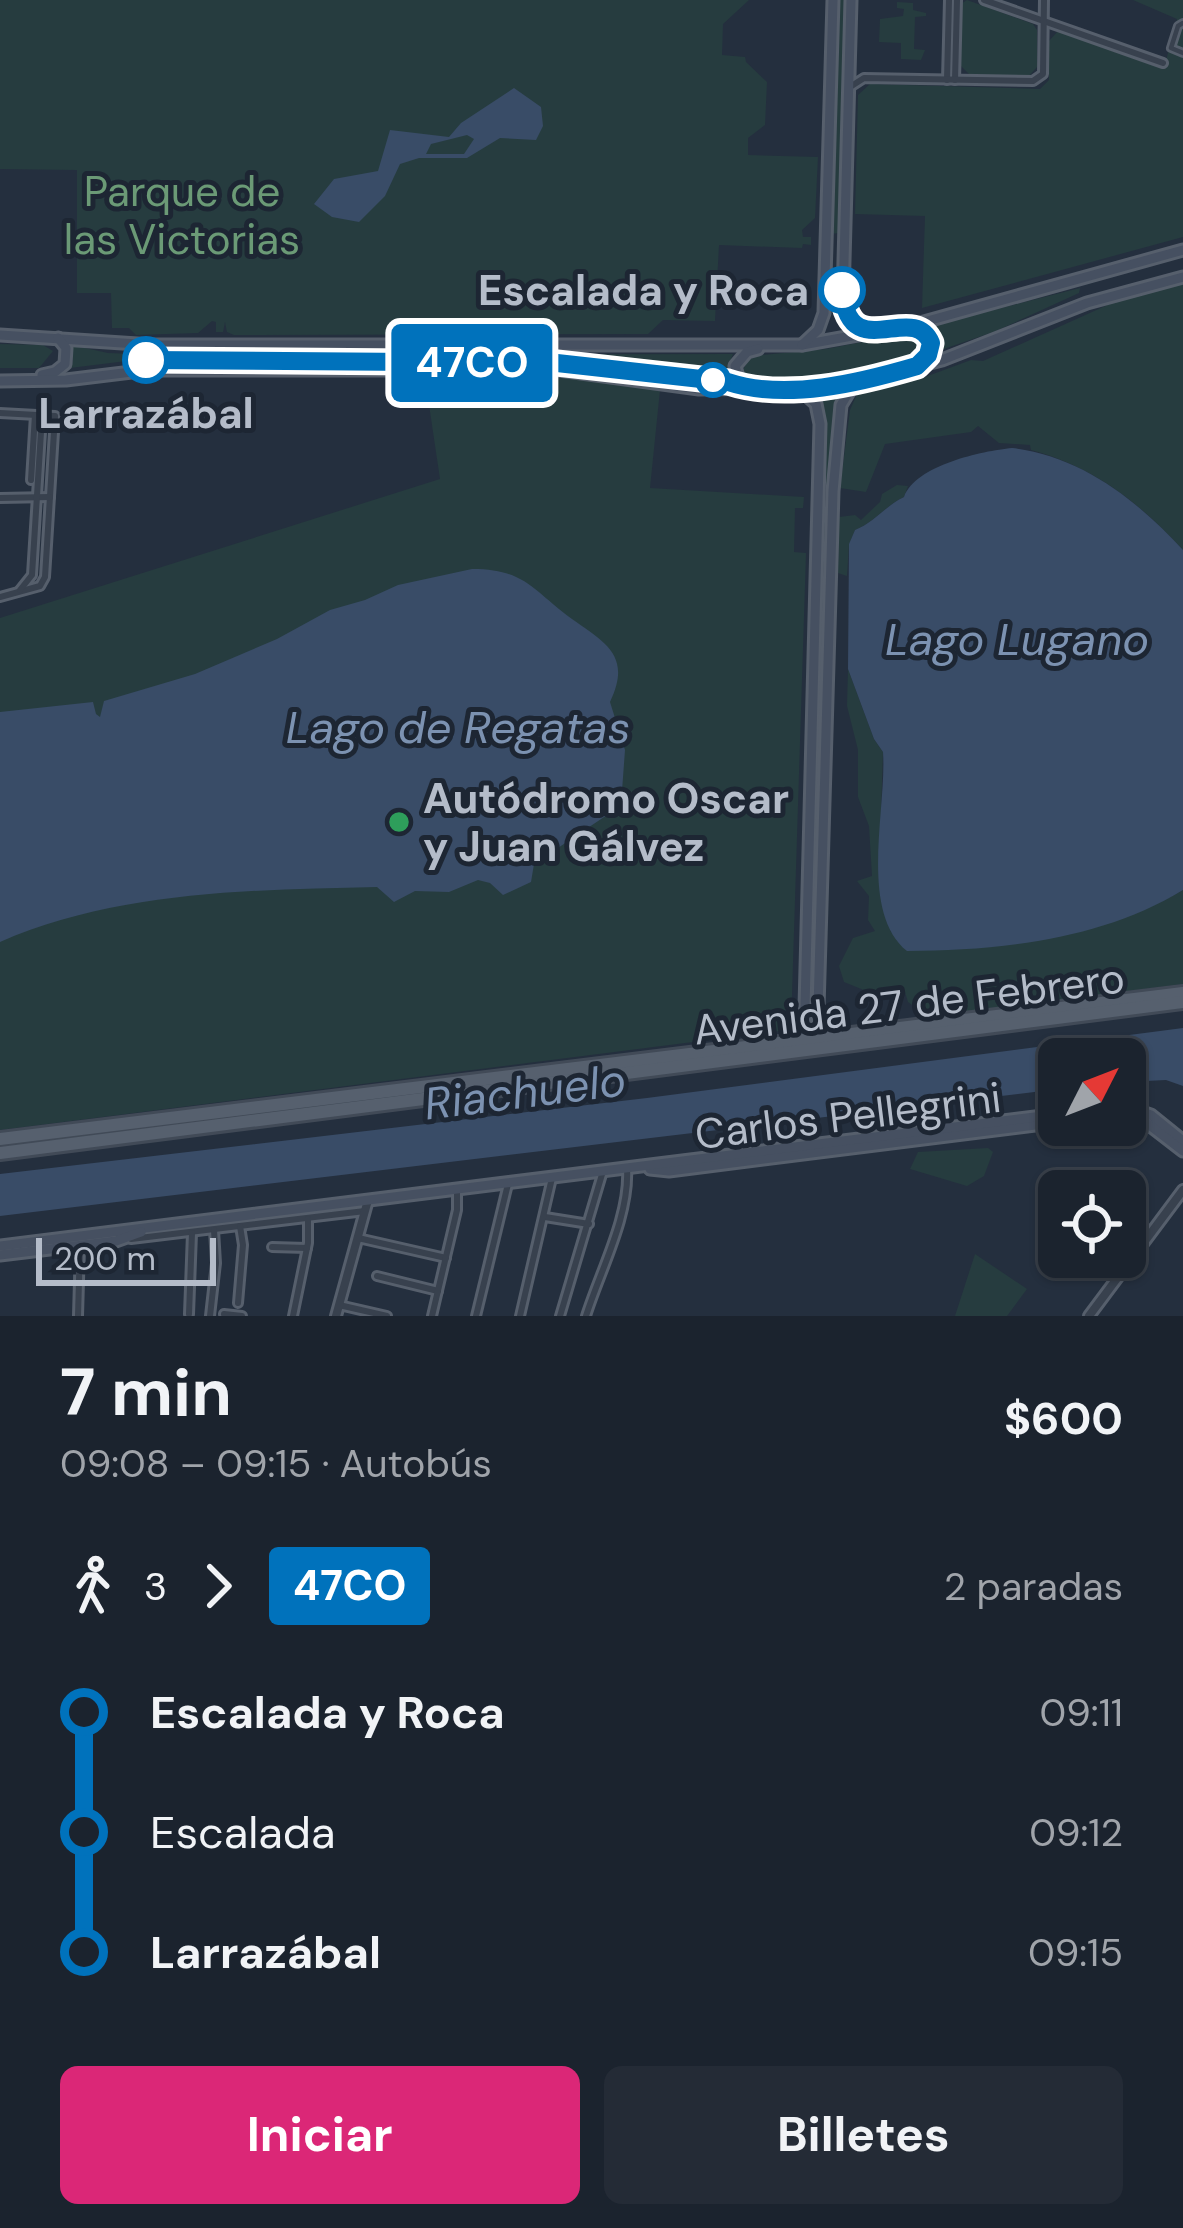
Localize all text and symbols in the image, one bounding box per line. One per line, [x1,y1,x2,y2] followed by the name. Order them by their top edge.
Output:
[64,164,300,267] park label: Parque de las Victorias
[478,263,809,318] place label: Escalada y Roca
[820,268,864,312] marker: Escalada y Roca
[388,324,556,402] line badge: 47CO
[415,335,529,390] text: 47CO
[124,338,168,382] marker: Larrazábal
[697,364,729,396] unlabelled marker
[38,386,254,441] place label: Larrazábal
[885,610,1149,669] water label: Lago Lugano
[286,698,630,757] water label: Lago de Regatas
[423,771,789,874] place label: Autódromo Oscar y Juan Gálvez
[386,809,412,835] marker: Autódromo Oscar y Juan Gálvez
[690,950,1128,1058] street label: Avenida 27 de Febrero
[1038,1038,1146,1146] north arrow
[1038,1038,1146,1278] map controls
[421,1050,629,1134] water label: Riachuelo
[692,1070,1004,1162] street label: Carlos Pellegrini
[1038,1170,1146,1278] button: locate
[36,1232,216,1285] scale bar
[54,1237,156,1280] text: 200 m
[60,1350,232,1435] text: 7 min
[1004,1389,1123,1448] text: $600
[60,1438,492,1489] text: 09:08 – 09:15 · Autobús
[60,1553,126,1619] icon: walk
[185,1553,251,1619] icon: forward
[293,1558,406,1613] text: 47CO
[144,1561,167,1612] text: 3
[944,1561,1123,1612] text: 2 paradas
[150,1683,505,1742] text: Escalada y Roca
[1040,1687,1123,1738] text: 09:11
[150,1803,335,1862] text: Escalada
[1029,1807,1123,1858] text: 09:12
[150,1923,381,1982] text: Larrazábal
[1028,1927,1123,1978] text: 09:15
[60,2066,580,2204] button: Iniciar
[604,2066,1123,2204] button: Billetes

